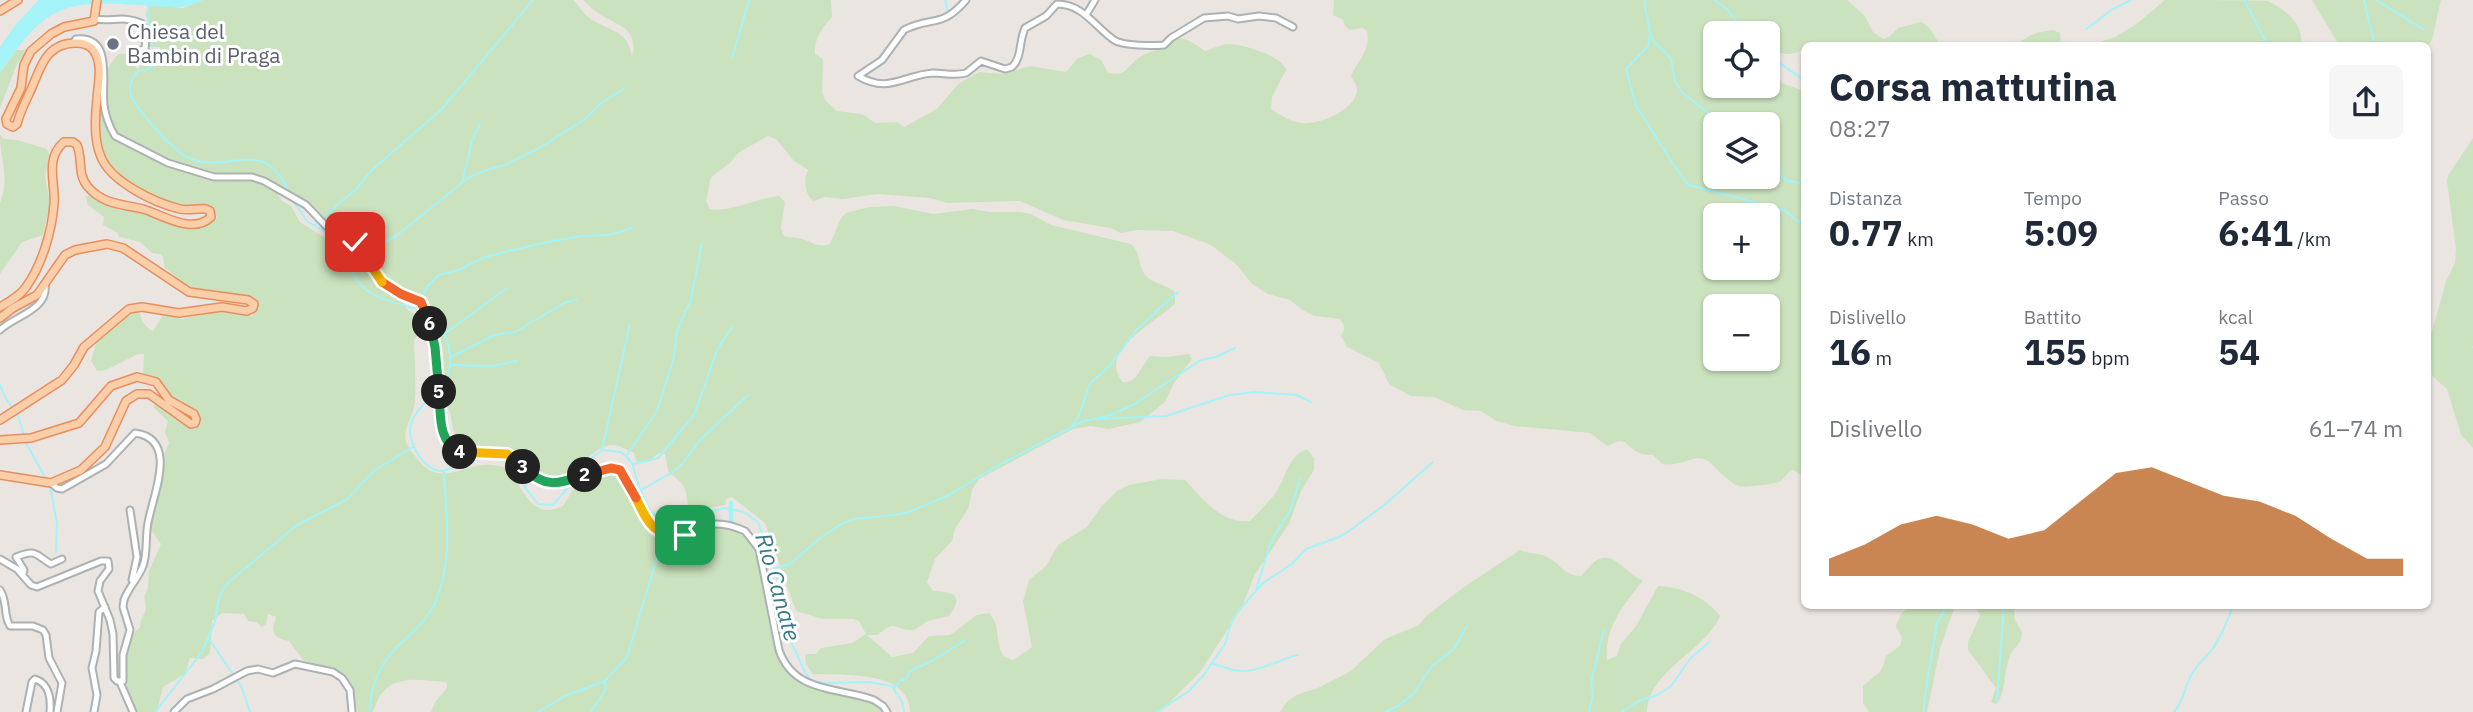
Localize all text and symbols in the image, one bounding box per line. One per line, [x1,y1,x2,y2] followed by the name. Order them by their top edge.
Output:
[127,17,281,69] place label: Chiesa del Bambin di Praga
[1703,21,1780,371] map controls
[1703,21,1780,98] button: locate
[105,36,121,52] marker: Chiesa del Bambin di Praga
[1829,62,2117,111] text: Corsa mattutina
[2329,65,2403,139] button: share
[1703,112,1780,189] button: layers
[1829,113,1891,143] text: 08:27
[1829,186,1902,210] text: Distanza
[2024,186,2082,210] text: Tempo
[2218,186,2269,210] text: Passo
[1703,203,1780,280] button: +
[1829,210,1903,256] text: 0.77
[2024,210,2098,256] text: 5:09
[2218,210,2293,256] text: 6:41
[325,212,385,272] pin
[336,223,374,261] icon: check
[1903,227,1934,251] text: km
[2293,227,2331,251] text: /km
[1703,294,1780,371] button: −
[1829,305,1906,329] text: Dislivello
[2024,305,2081,329] text: Battito
[2218,305,2253,329] text: kcal
[412,306,448,342] pin: 6
[424,311,435,335] text: 6
[1829,329,1871,375] text: 16
[2024,329,2087,375] text: 155
[2218,329,2260,375] text: 54
[1871,346,1892,370] text: m
[2087,346,2130,370] text: bpm
[422,374,457,410] pin: 5
[433,379,444,403] text: 5
[1829,413,1922,443] text: Dislivello
[2309,413,2403,443] text: 61–74 m
[442,434,477,470] pin: 4
[454,439,465,463] text: 4
[505,449,540,484] pin: 3
[517,454,528,478] text: 3
[568,458,602,492] pin: 2
[579,462,590,486] text: 2
[655,505,715,565] pin
[666,516,704,554] icon: arrive
[749,529,809,644] water label: Rio Canate

